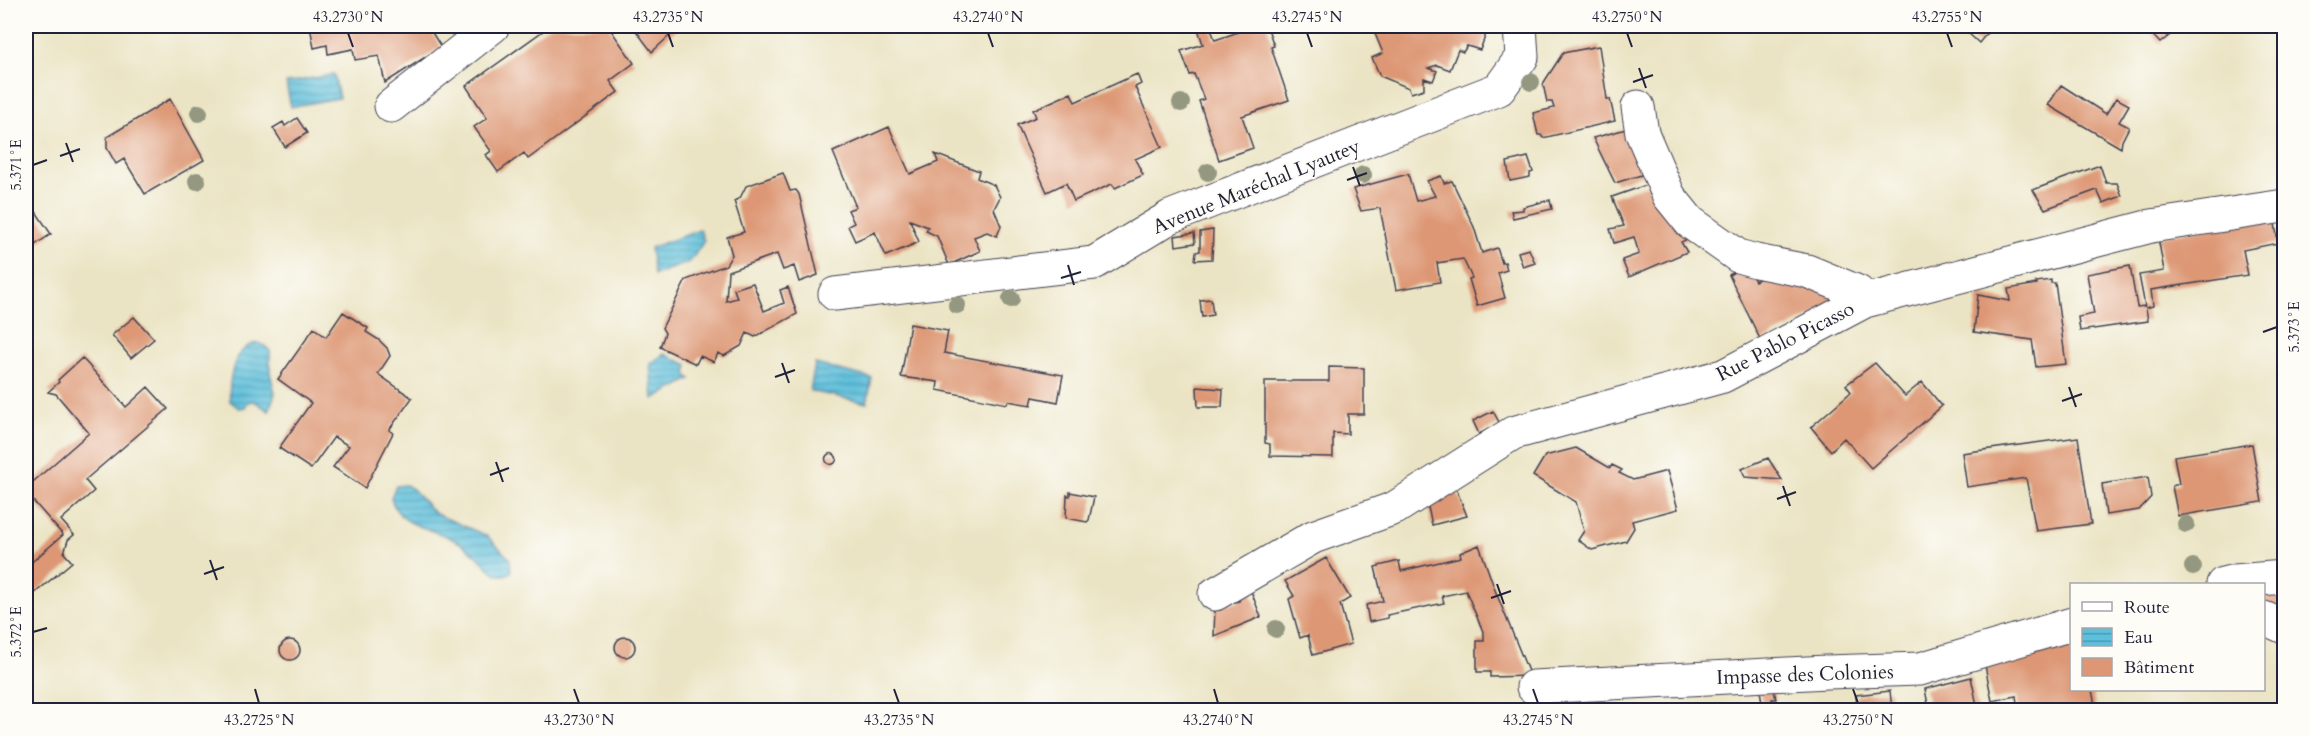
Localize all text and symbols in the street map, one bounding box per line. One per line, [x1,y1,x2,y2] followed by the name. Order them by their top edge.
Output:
[313,7,383,27] text: 43.2730°N
[633,7,703,27] text: 43.2735°N
[953,7,1023,27] text: 43.2740°N
[1272,7,1342,27] text: 43.2745°N
[1592,7,1662,27] text: 43.2750°N
[1912,7,1982,27] text: 43.2755°N
[1148,132,1364,240] street label: Avenue Maréchal Lyautey
[6,139,26,191] text: 5.371°E
[1712,295,1859,388] street label: Rue Pablo Picasso
[2284,301,2304,353] text: 5.373°E
[2070,583,2265,691] legend
[2124,595,2170,620] text: Route
[6,606,26,658] text: 5.372°E
[2124,625,2153,650] text: Eau
[2124,655,2194,680] text: Bâtiment
[1716,658,1894,691] street label: Impasse des Colonies
[224,710,294,730] text: 43.2725°N
[544,710,614,730] text: 43.2730°N
[864,710,934,730] text: 43.2735°N
[1183,710,1253,730] text: 43.2740°N
[1503,710,1573,730] text: 43.2745°N
[1823,710,1893,730] text: 43.2750°N

